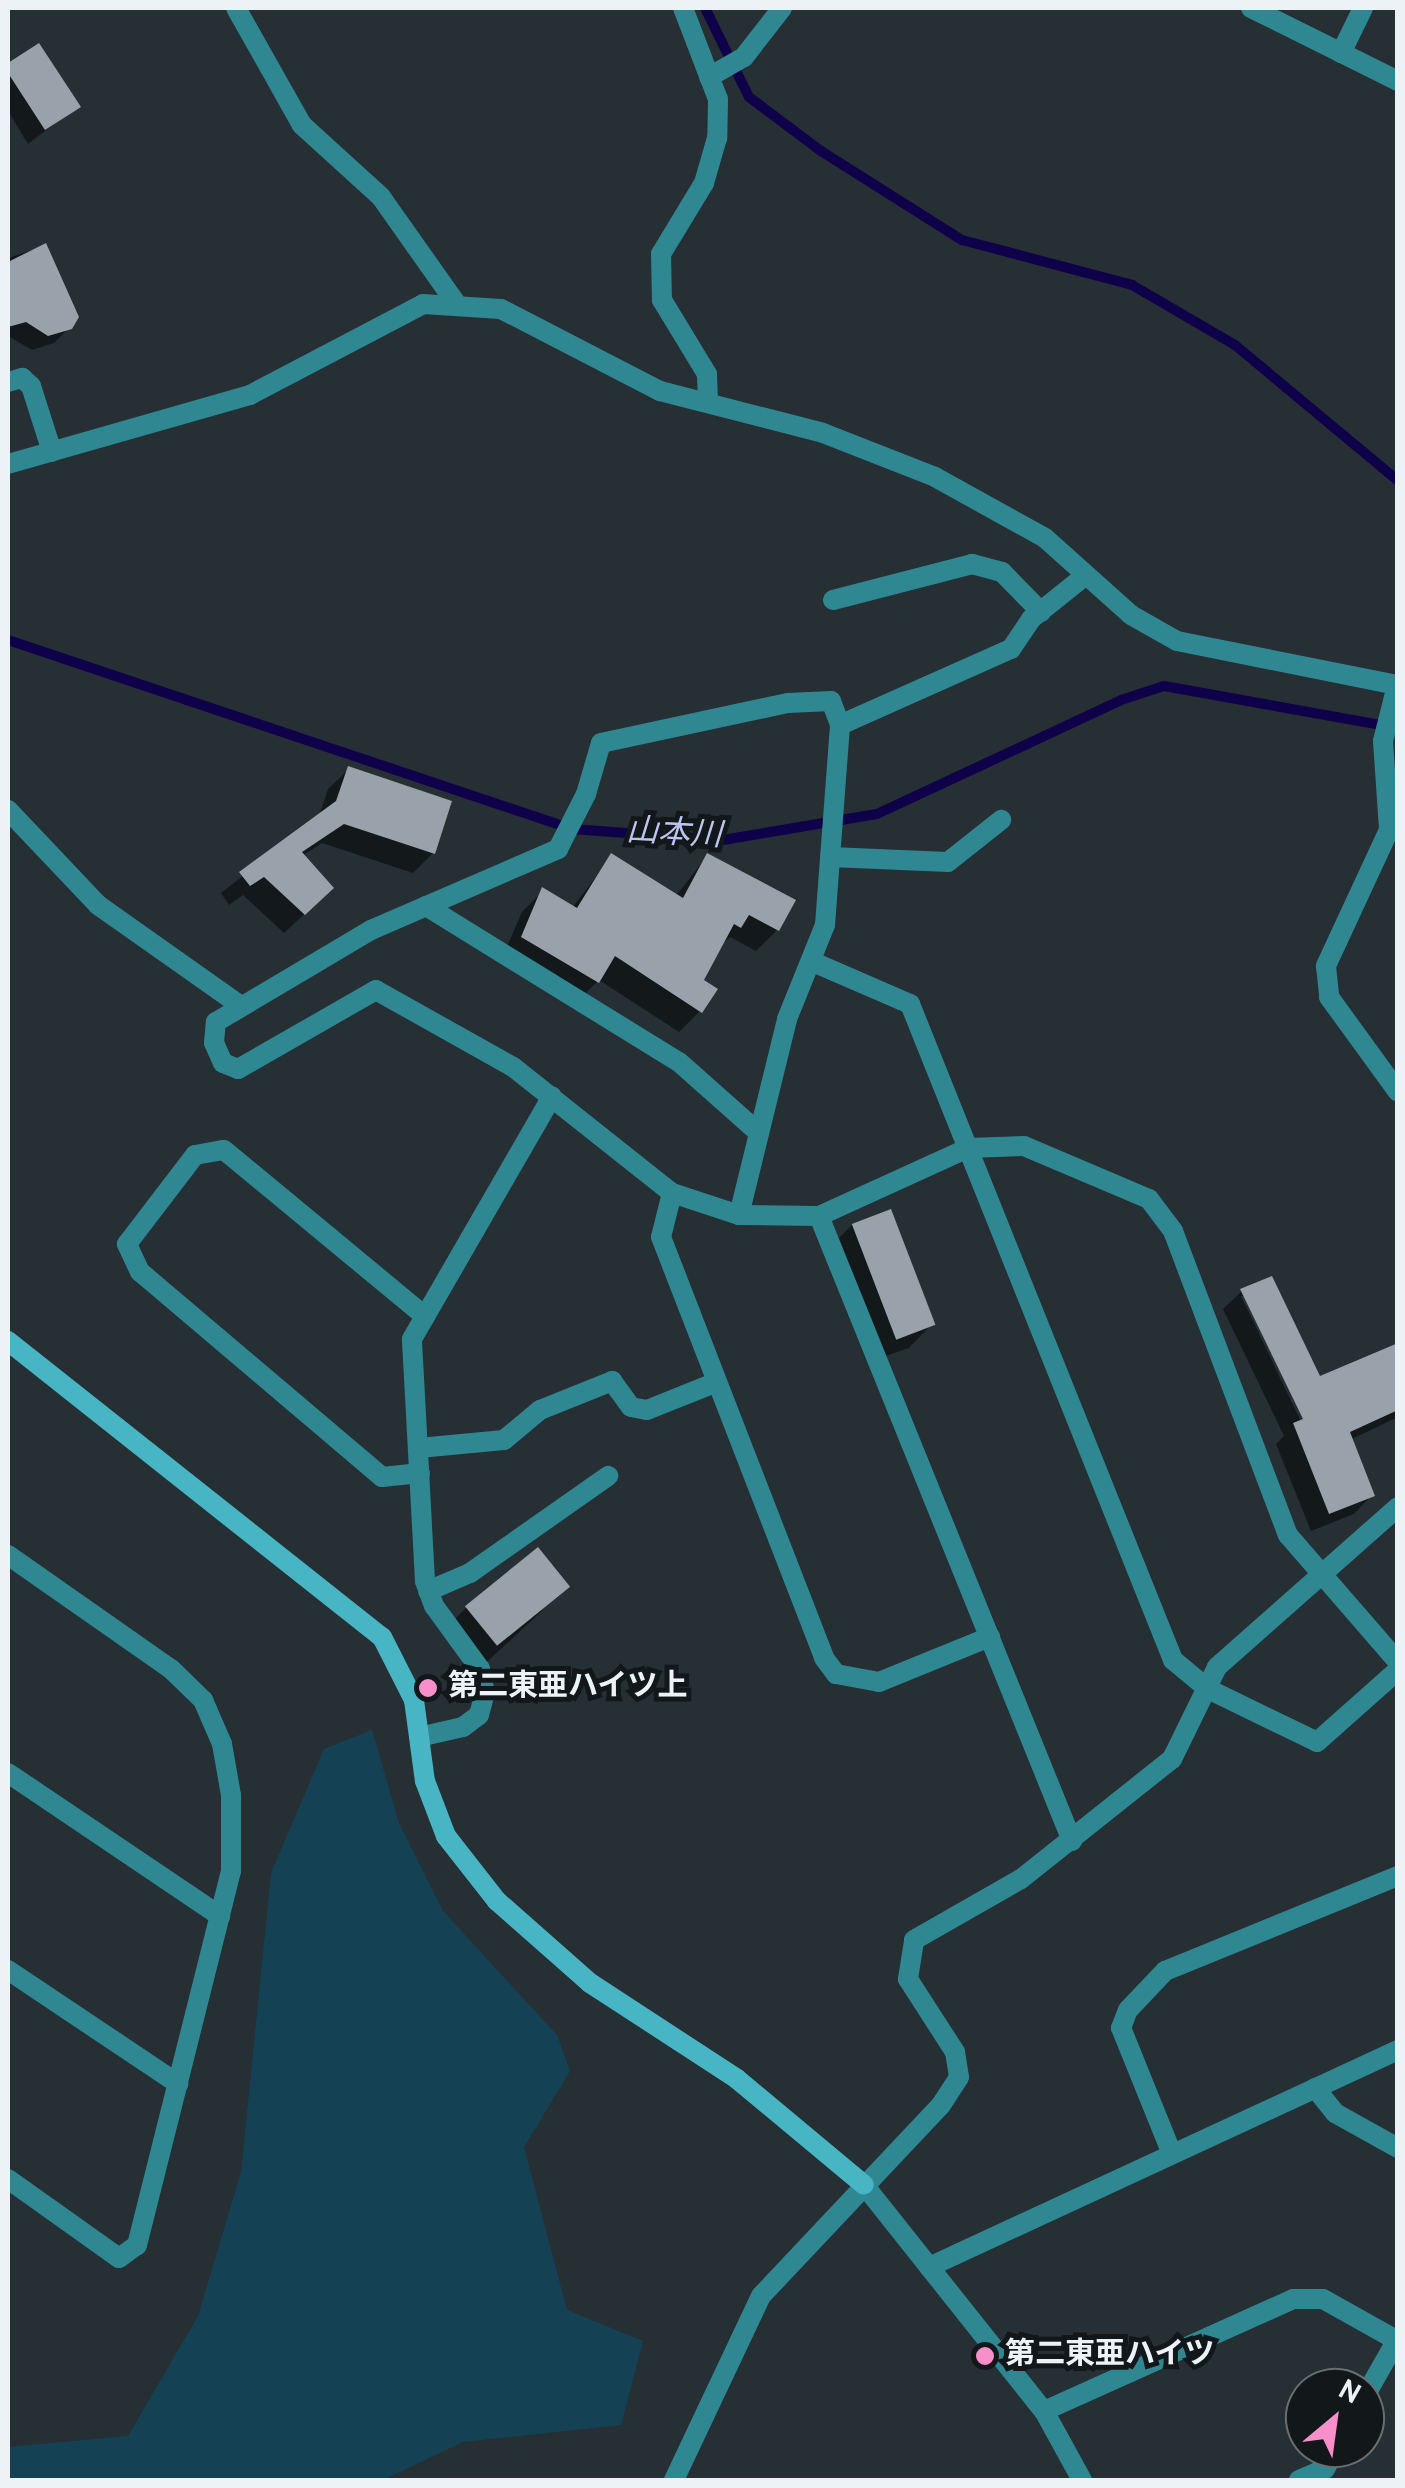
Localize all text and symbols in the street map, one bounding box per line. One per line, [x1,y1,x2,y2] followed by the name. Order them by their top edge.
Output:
[625,813,723,857] water label: 山本川
[448,1670,688,1706] place label: 第二東亜ハイツ上
[417,1677,439,1699] marker: 第二東亜ハイツ上
[1005,2338,1215,2374] place label: 第二東亜ハイツ
[974,2345,996,2367] marker: 第二東亜ハイツ
[1285,2368,1385,2468] north arrow
[1331,2373,1366,2414] text: N

